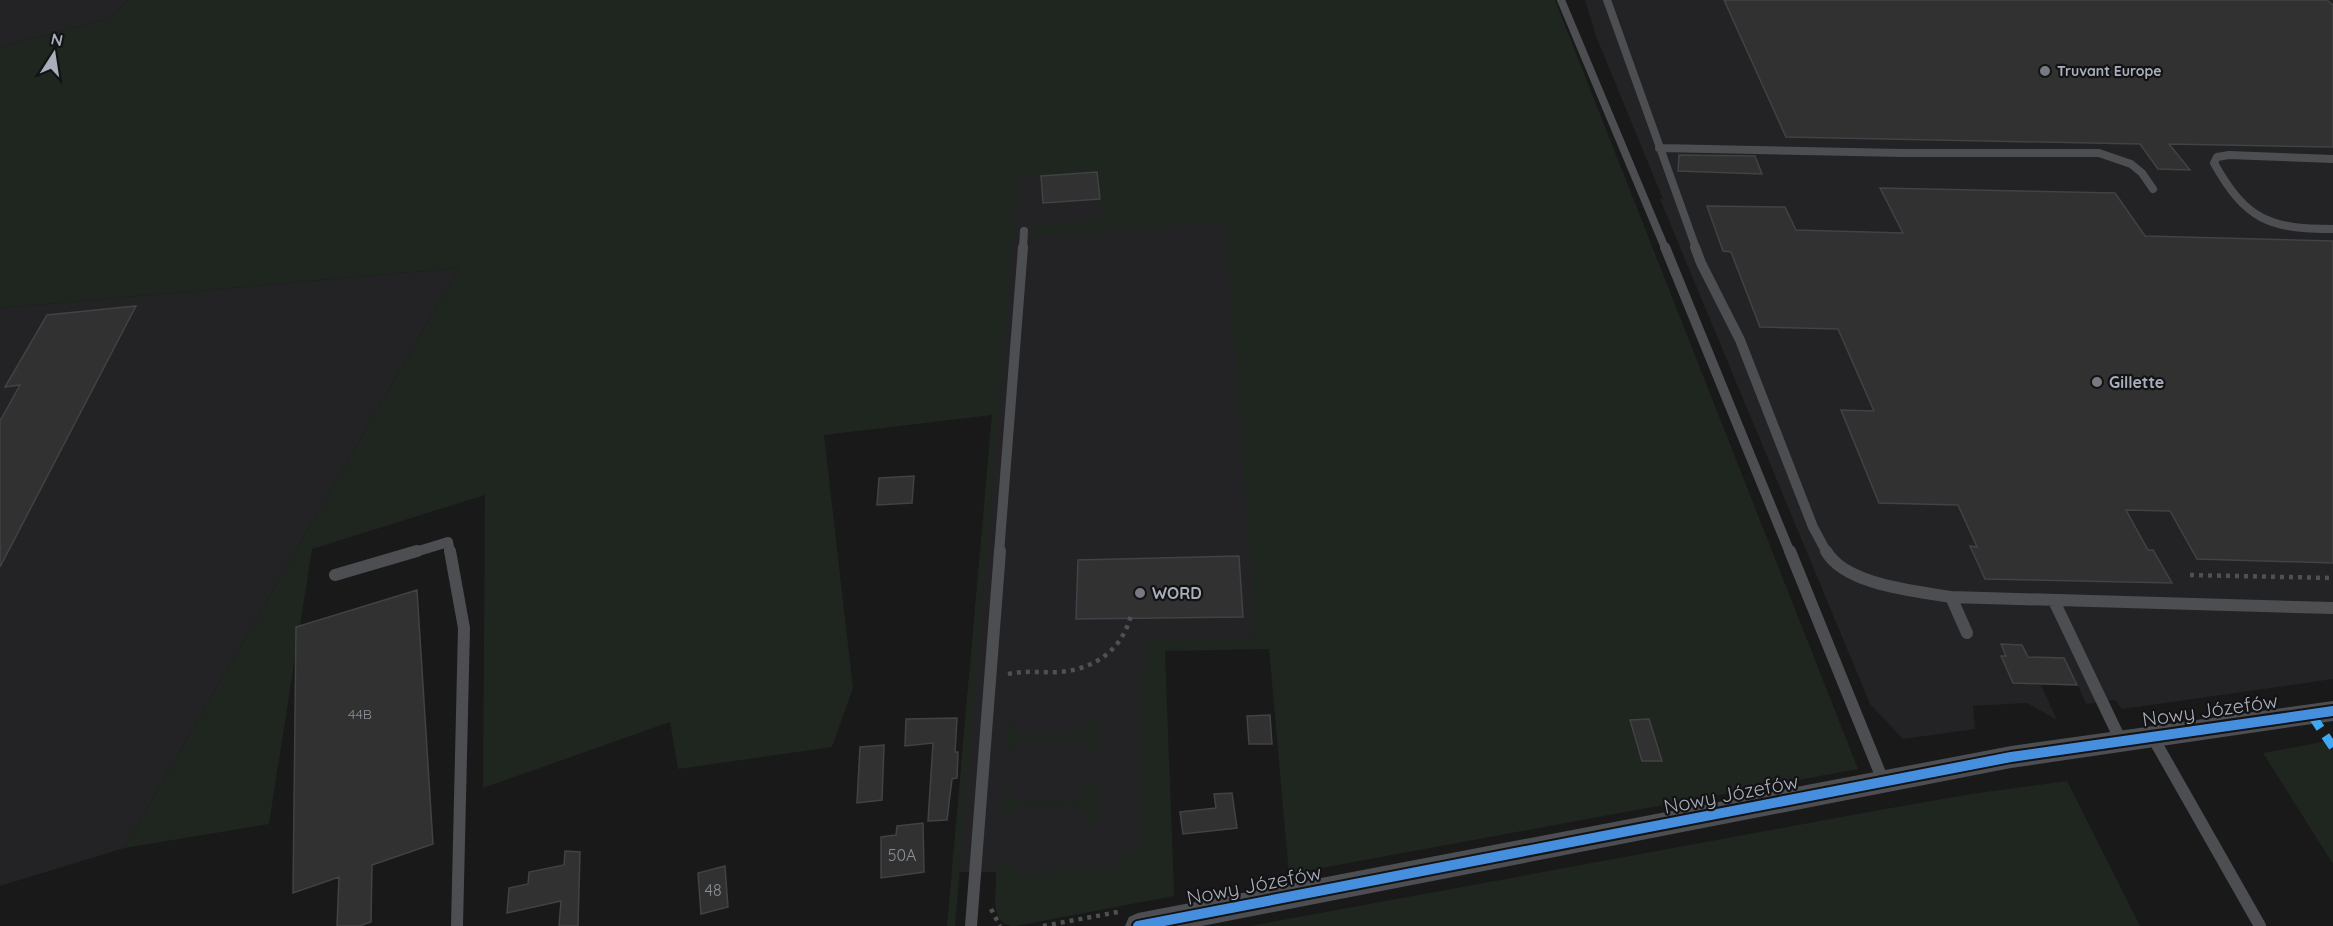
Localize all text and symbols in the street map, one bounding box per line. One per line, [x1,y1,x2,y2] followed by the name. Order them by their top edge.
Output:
[24,24,84,84] north arrow
[49,28,65,50] text: N
[2057,62,2161,80] place label: Truvant Europe
[2038,64,2052,78] marker: Truvant Europe
[2109,372,2164,392] place label: Gillette
[2090,375,2104,389] marker: Gillette
[1152,583,1202,603] place label: WORD
[1133,586,1147,600] marker: WORD
[2140,688,2279,731] street label: Nowy Józefów
[348,705,372,723] house number: 44B
[1661,768,1800,819] street label: Nowy Józefów
[888,845,916,865] house number: 50A
[1184,859,1323,910] street label: Nowy Józefów
[704,880,722,900] house number: 48

